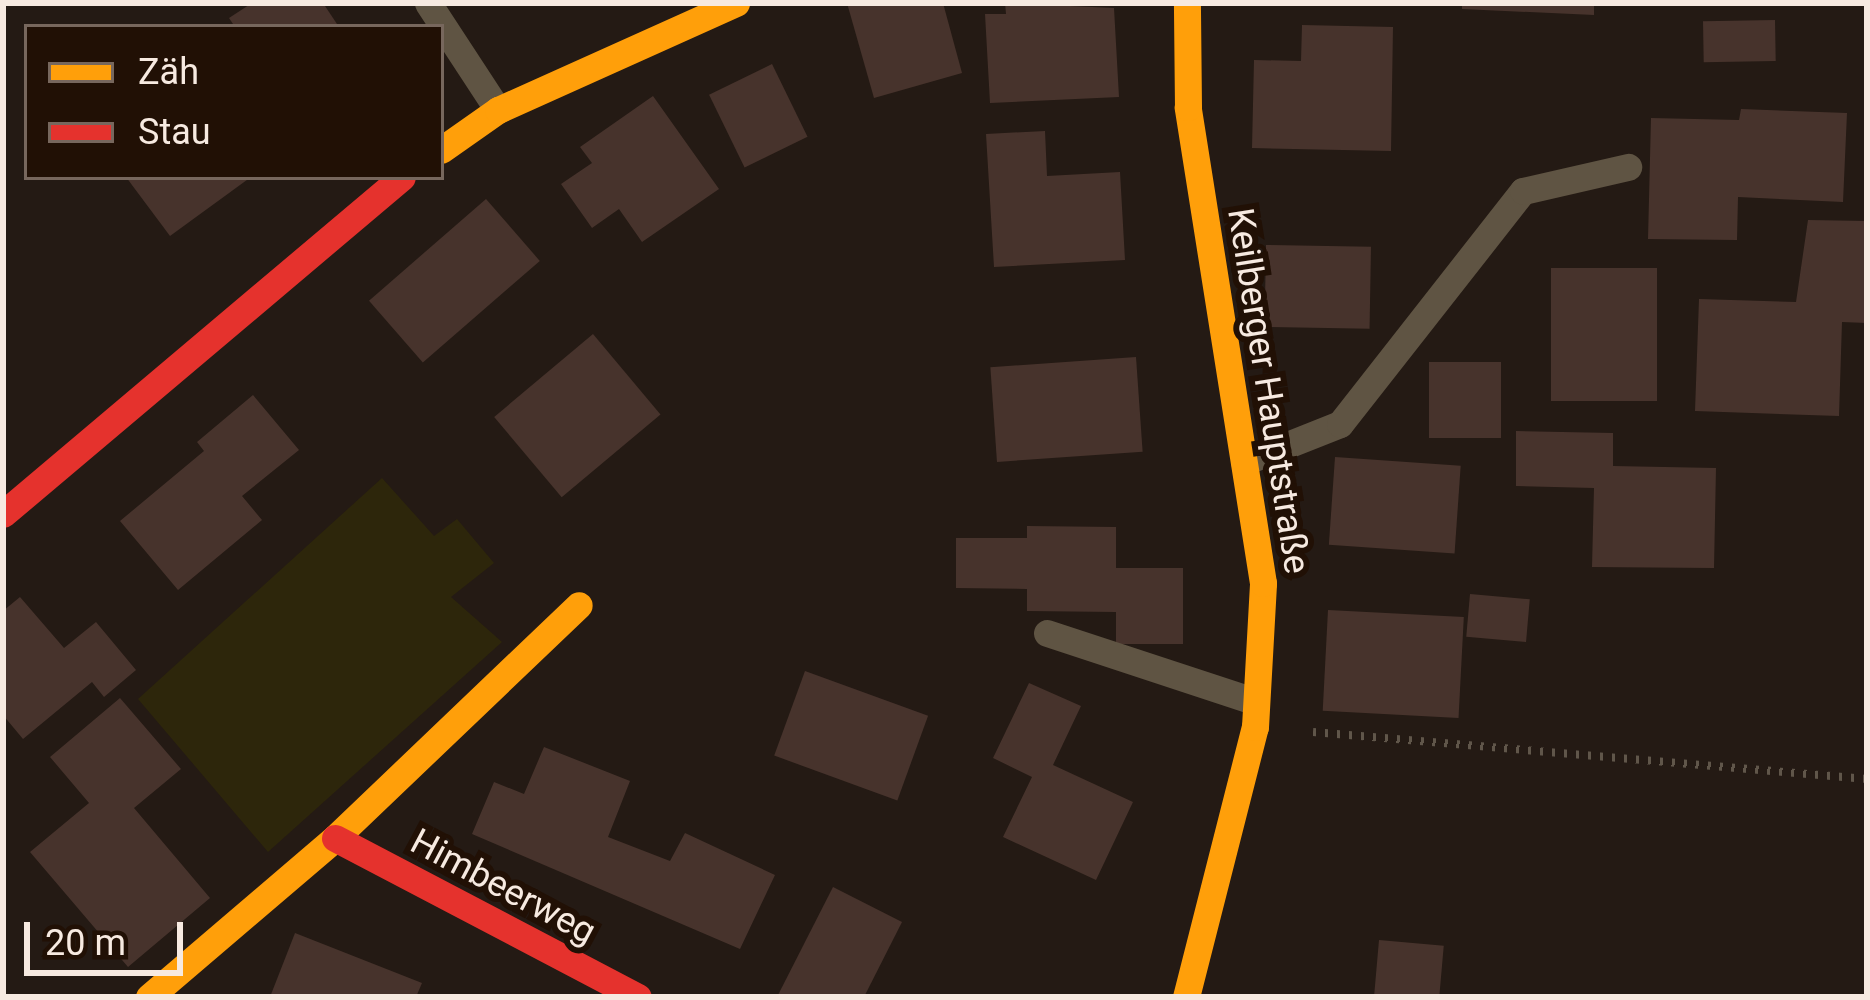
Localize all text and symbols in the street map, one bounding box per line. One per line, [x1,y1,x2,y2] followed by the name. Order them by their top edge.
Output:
[24,24,444,180] legend
[138,51,199,93] text: Zäh
[138,111,211,153] text: Stau
[1218,205,1318,577] street label: Keilberger Hauptstraße
[403,820,603,954] street label: Himbeerweg
[30,898,189,972] scale bar
[45,922,126,964] text: 20 m

